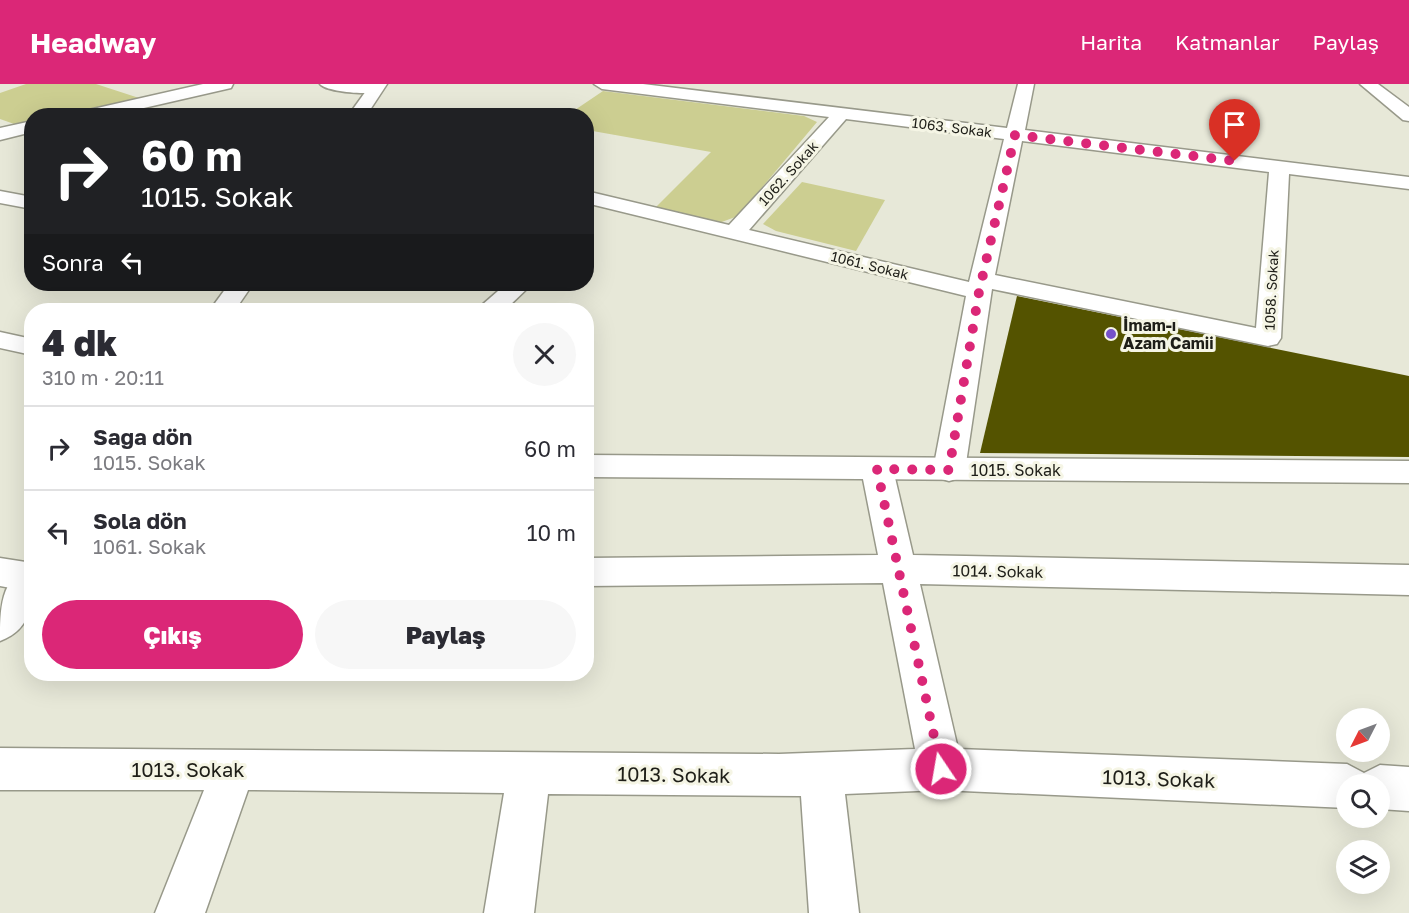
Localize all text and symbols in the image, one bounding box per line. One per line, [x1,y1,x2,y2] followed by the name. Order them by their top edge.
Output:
[30,26,156,59] text: Headway
[1080,29,1142,55] text: Harita
[1175,29,1280,55] text: Katmanlar
[1313,29,1379,55] text: Paylaş
[1209,99,1260,161] pin
[1218,108,1251,141] icon: arrive
[911,114,993,140] street label: 1063. Sokak
[141,130,242,180] text: 60 m
[42,132,120,210] icon: right
[755,137,821,209] street label: 1062. Sokak
[141,181,293,213] text: 1015. Sokak
[116,246,149,279] icon: left
[829,247,911,283] street label: 1061. Sokak
[42,249,104,276] text: Sonra
[1260,249,1282,331] street label: 1058. Sokak
[1123,315,1214,353] place label: İmam-ı Azam Camii
[42,321,117,364] text: 4 dk
[513,323,576,386] button: close
[1104,327,1118,341] marker: İmam-ı Azam Camii
[42,365,164,389] text: 310 m · 20:11
[93,423,192,450] text: Sağa dön
[42,432,75,465] icon: right
[524,435,576,462] text: 60 m
[93,450,206,474] text: 1015. Sokak
[971,460,1061,480] street label: 1015. Sokak
[93,507,187,534] text: Sola dön
[42,516,75,549] icon: left
[527,519,576,546] text: 10 m
[93,534,206,558] text: 1061. Sokak
[952,560,1044,582] street label: 1014. Sokak
[42,600,303,669] button: Çıkış
[315,600,576,669] button: Paylaş
[1336,708,1390,762] north arrow
[1336,708,1390,894] map controls
[909,737,973,801] position arrow
[132,757,245,781] street label: 1013. Sokak
[617,761,731,787] street label: 1013. Sokak
[1102,764,1216,792] street label: 1013. Sokak
[1336,774,1390,828] button: search
[1336,840,1390,894] button: layers

